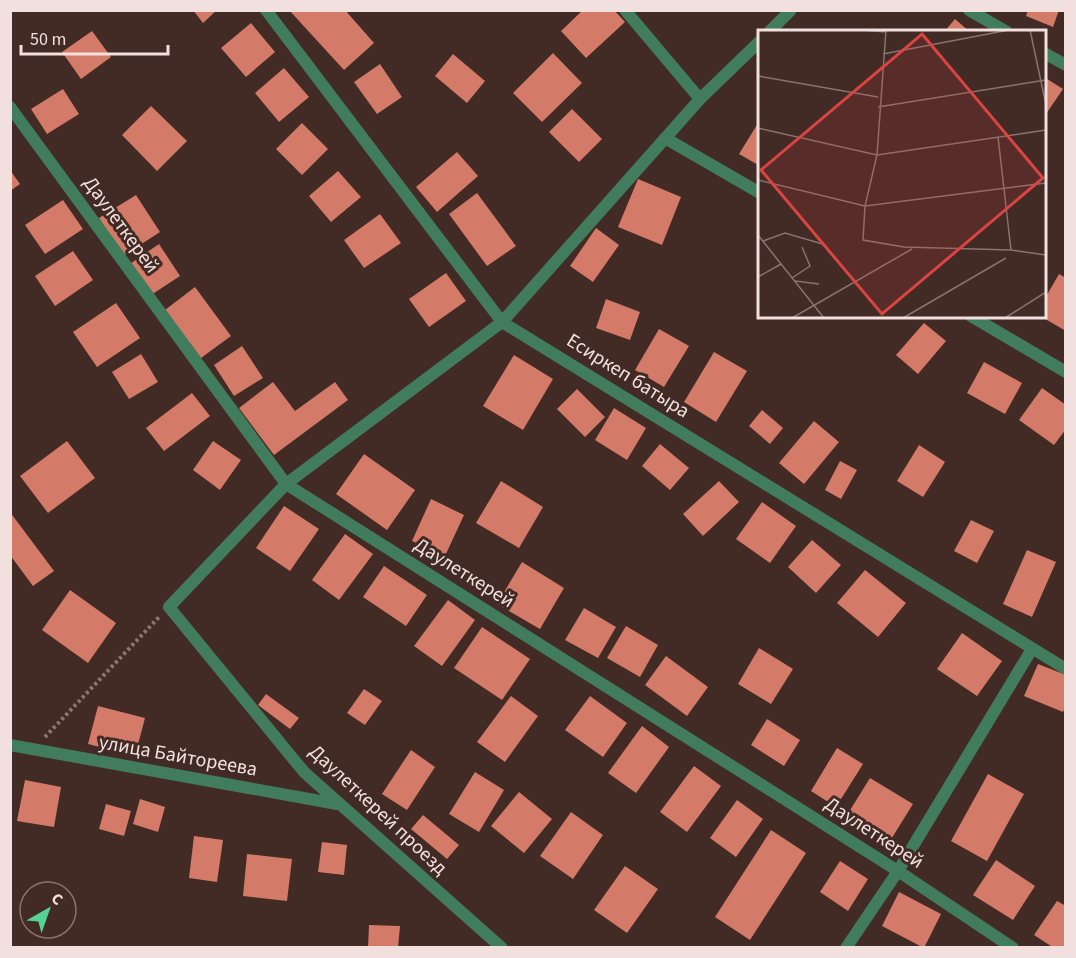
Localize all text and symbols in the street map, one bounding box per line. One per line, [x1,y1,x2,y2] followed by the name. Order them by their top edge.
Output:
[21,18,168,56] scale bar
[30,27,66,52] text: 50 m
[758,30,1046,318] inset map
[76,171,166,279] street label: Даулеткерей
[561,327,695,425] street label: Есиркеп батыра
[408,531,520,615] street label: Даулеткерей
[97,728,259,784] street label: улица Байтореева
[303,738,454,882] street label: Даулеткерей проезд
[819,790,929,876] street label: Даулеткерей
[18,880,78,940] north arrow
[46,888,68,911] text: С

